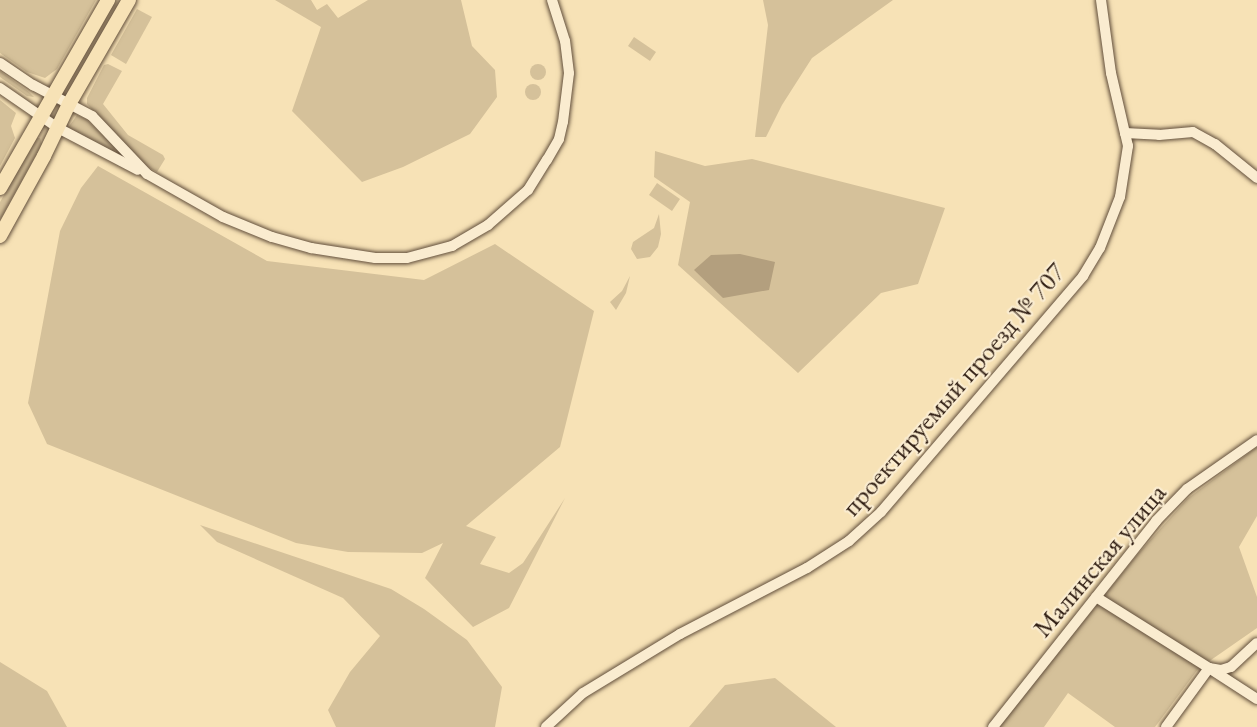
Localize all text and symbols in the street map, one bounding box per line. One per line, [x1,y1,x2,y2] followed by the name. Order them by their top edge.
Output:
[834,256,1072,522] street label: проектируемый проезд № 707
[1025,477,1173,643] street label: Малинская улица

